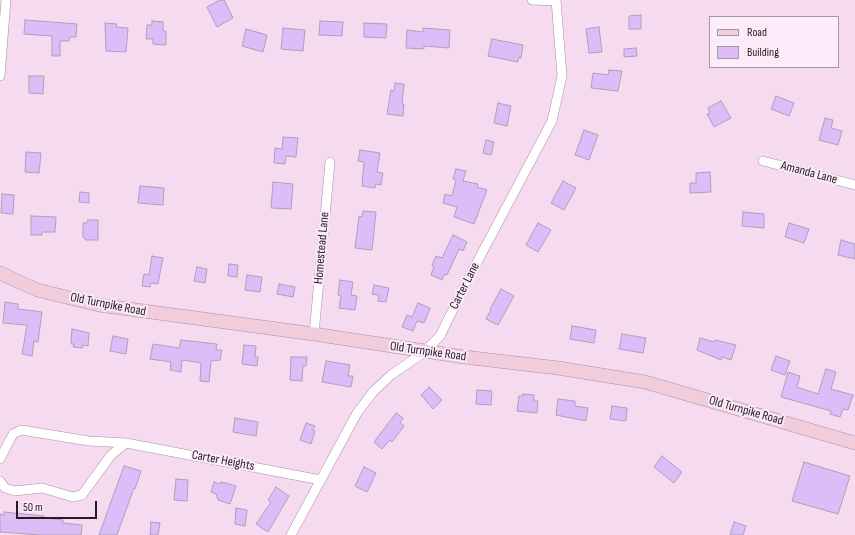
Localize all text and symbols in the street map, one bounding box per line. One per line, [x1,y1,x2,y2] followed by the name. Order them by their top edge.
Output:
[709,16,839,68] legend
[747,25,767,40] text: Road
[747,45,779,60] text: Building
[779,158,839,188] street label: Amanda Lane
[311,211,333,285] street label: Homestead Lane
[447,260,483,312] street label: Carter Lane
[69,290,147,320] street label: Old Turnpike Road
[389,339,467,365] street label: Old Turnpike Road
[707,393,785,429] street label: Old Turnpike Road
[190,447,256,475] street label: Carter Heights
[18,493,99,519] scale bar
[23,500,43,515] text: 50 m

